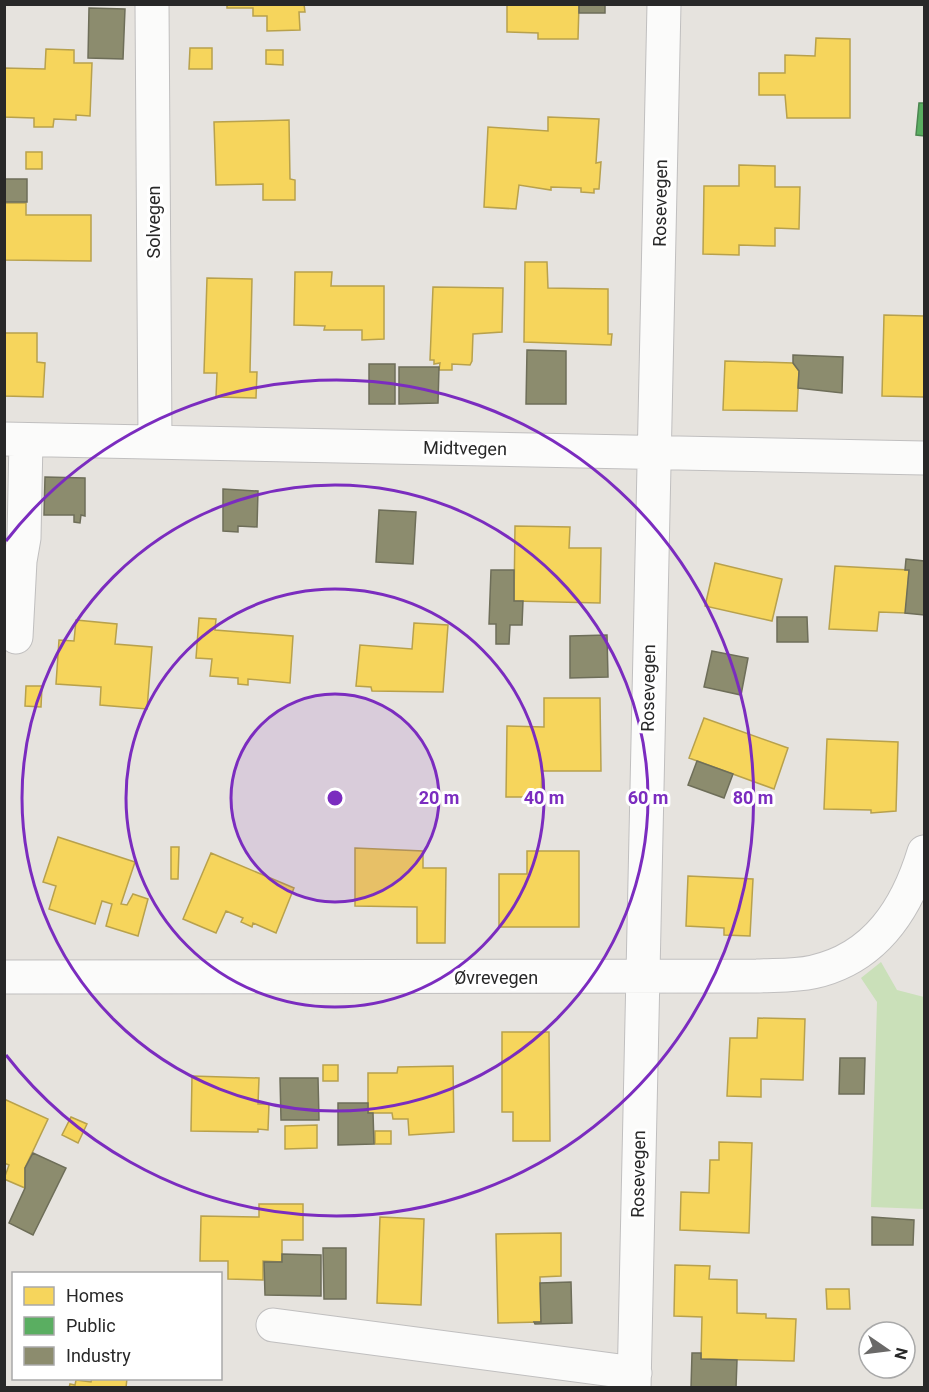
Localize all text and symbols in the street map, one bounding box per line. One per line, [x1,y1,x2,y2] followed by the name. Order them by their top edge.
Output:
[649,159,671,247] street label: Rosevegen
[143,185,164,259] street label: Solvegen
[423,437,507,459] street label: Midtvegen
[637,644,659,732] street label: Rosevegen
[419,787,459,808] text: 20 m
[524,787,564,808] text: 40 m
[628,787,668,808] text: 60 m
[733,787,773,808] text: 80 m
[325,788,345,808] centre of rings
[454,967,538,988] street label: Øvrevegen
[627,1130,649,1218] street label: Rosevegen
[12,1272,222,1380] legend
[66,1285,124,1306] text: Homes
[66,1315,116,1336] text: Public
[857,1320,917,1380] north arrow
[66,1345,131,1366] text: Industry
[890,1346,912,1361] text: N

